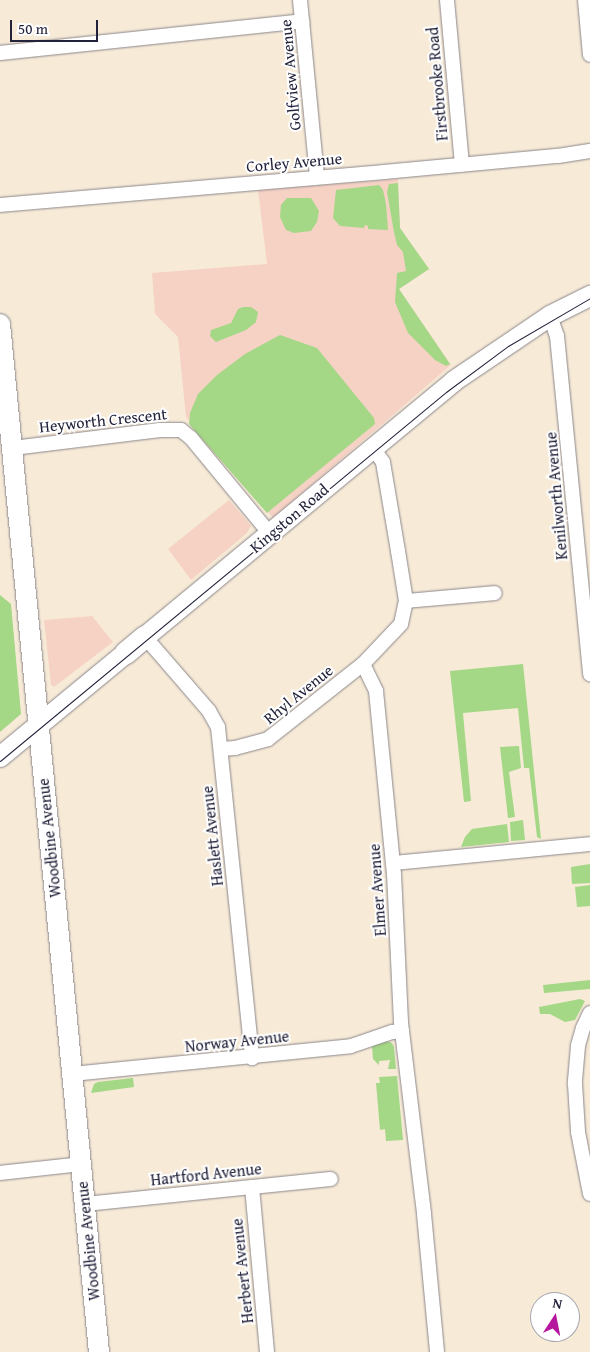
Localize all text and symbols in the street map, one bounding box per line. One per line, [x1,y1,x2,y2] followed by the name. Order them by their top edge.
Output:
[12,10,100,42] scale bar
[18,18,48,39] text: 50 m
[276,19,304,131] street label: Golfview Avenue
[422,26,452,142] street label: Firstbrooke Road
[245,148,343,176] street label: Corley Avenue
[38,404,168,436] street label: Heyworth Crescent
[541,431,571,561] street label: Kenilworth Avenue
[246,479,332,557] street label: Kingston Road
[260,660,336,728] street label: Rhyl Avenue
[33,777,65,899] street label: Woodbine Avenue
[197,785,227,887] street label: Haslett Avenue
[364,843,390,937] street label: Elmer Avenue
[184,1026,290,1056] street label: Norway Avenue
[150,1159,262,1189] street label: Hartford Avenue
[72,1180,104,1302] street label: Woodbine Avenue
[227,1218,257,1324] street label: Herbert Avenue
[530,1292,580,1342] north arrow
[551,1293,564,1314] text: N

